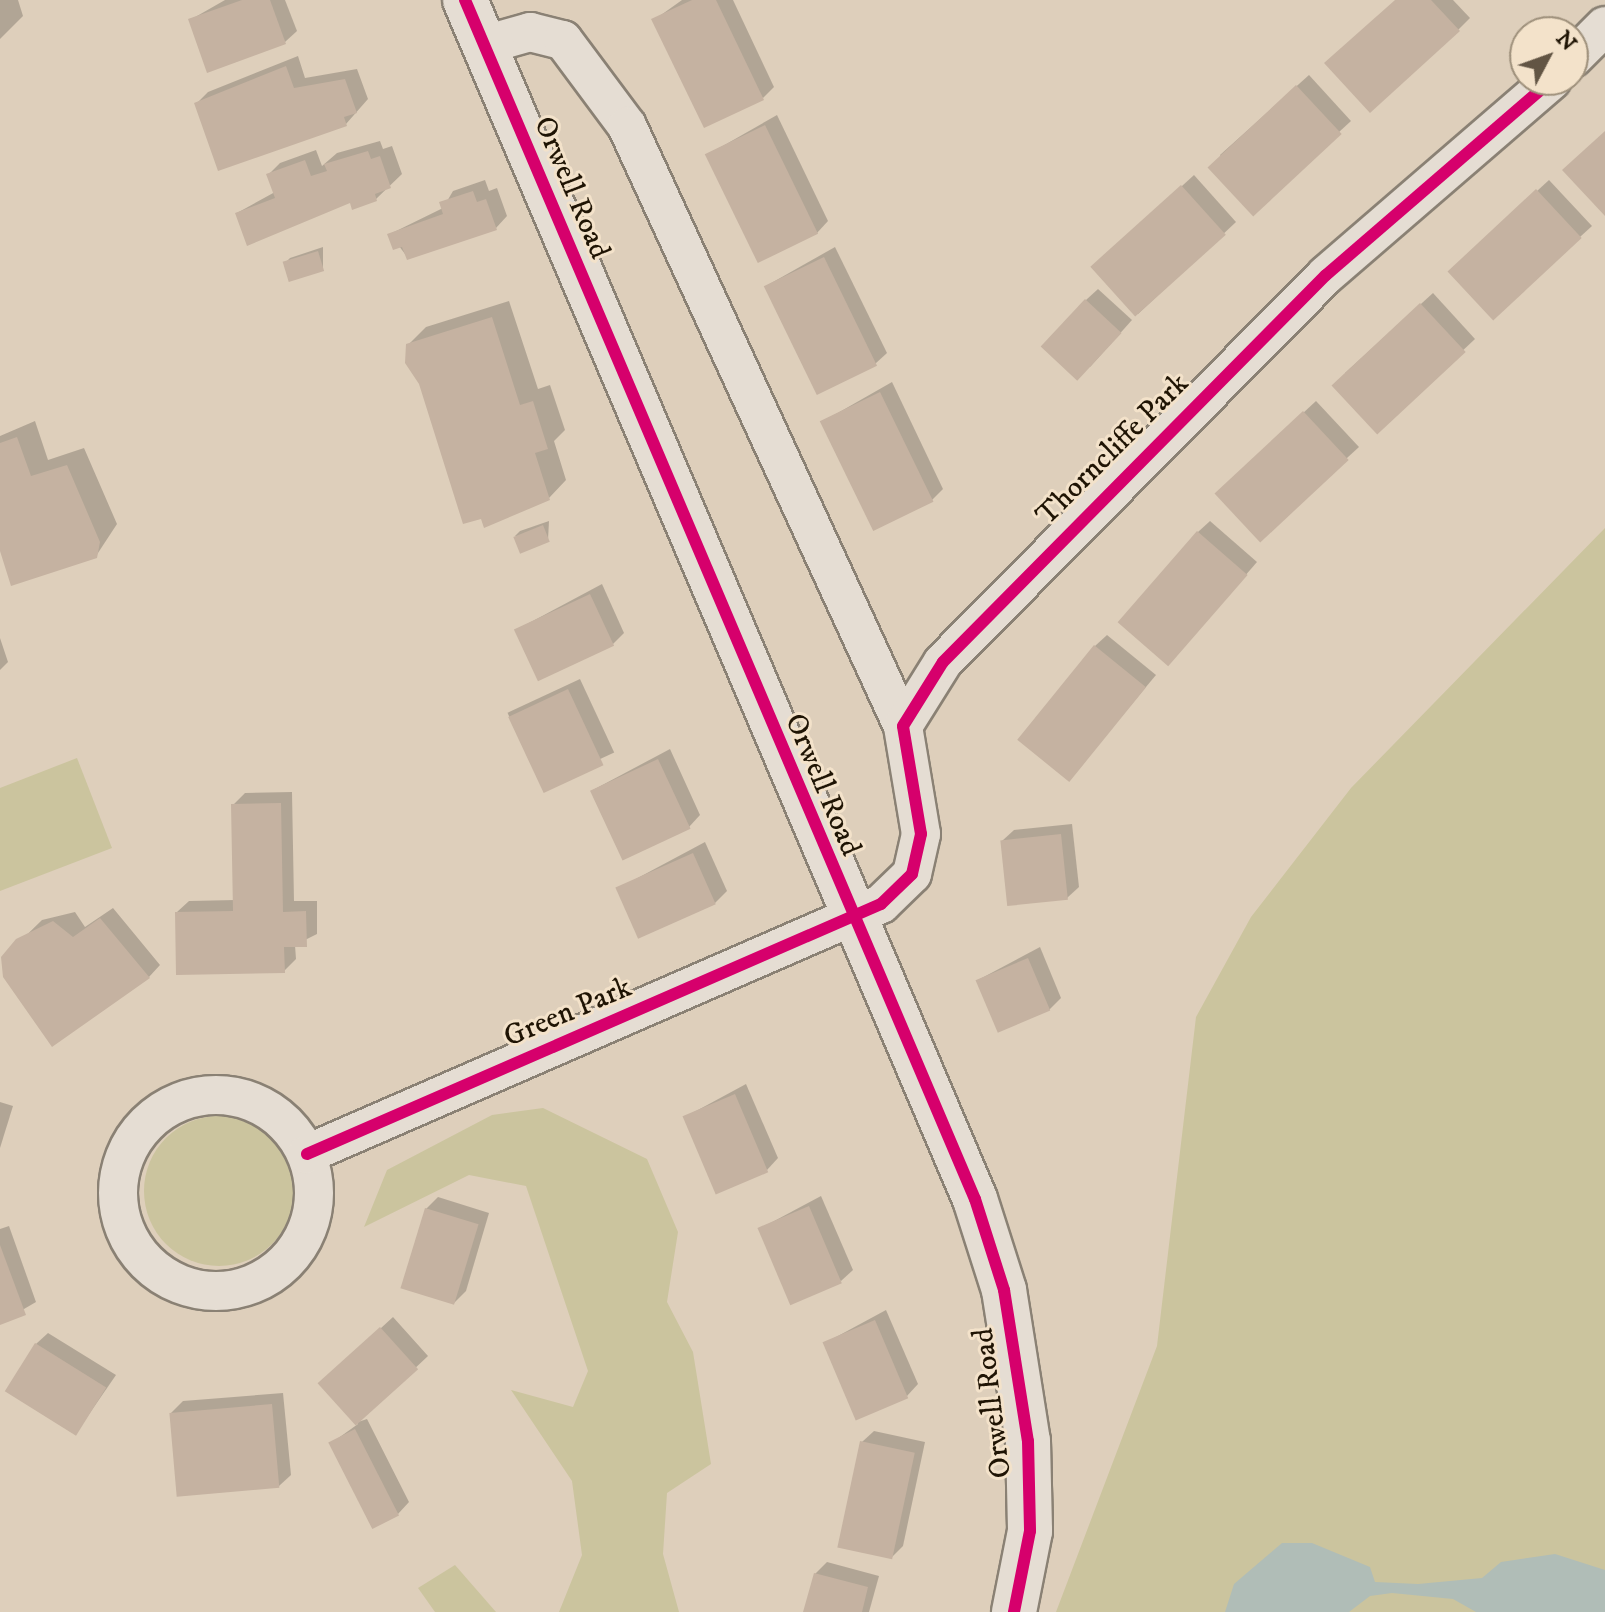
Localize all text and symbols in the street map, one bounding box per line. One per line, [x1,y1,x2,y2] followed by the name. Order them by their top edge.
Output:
[1509,16,1589,96] north arrow
[1550,26,1582,57] text: N
[525,112,617,264] street label: Orwell Road
[1029,366,1197,534] street label: Thorncliffe Park
[776,709,868,861] street label: Orwell Road
[499,970,637,1056] street label: Green Park
[966,1326,1020,1480] street label: Orwell Road

